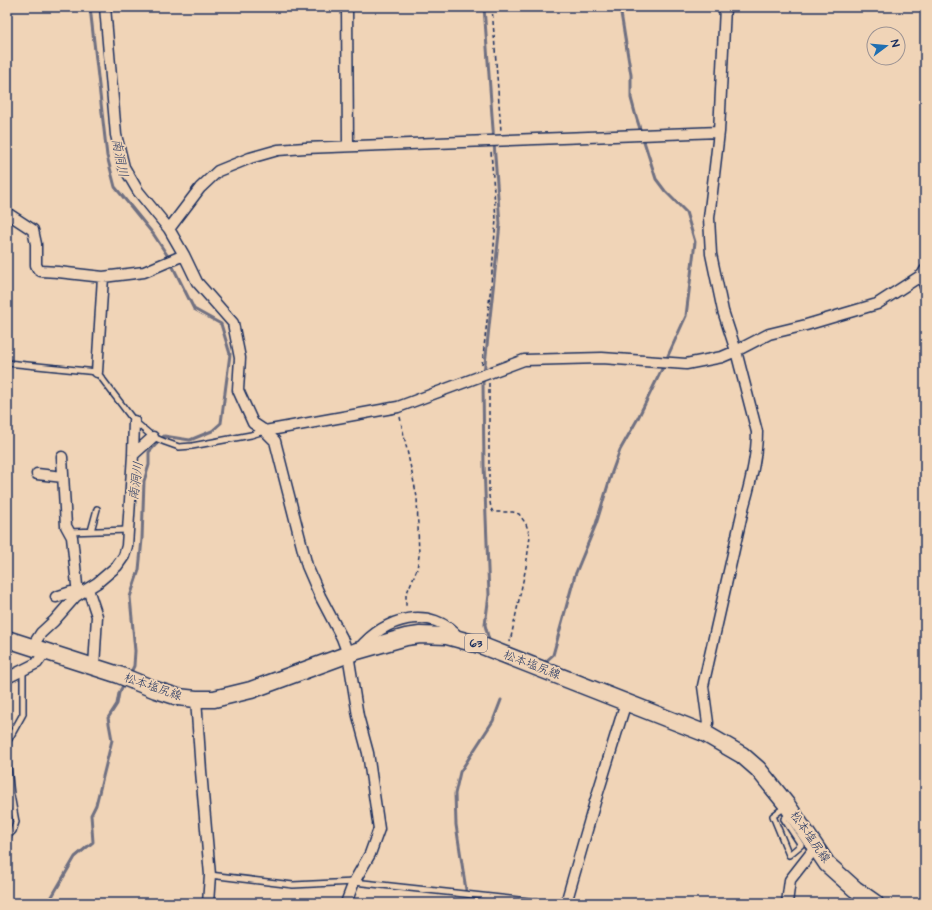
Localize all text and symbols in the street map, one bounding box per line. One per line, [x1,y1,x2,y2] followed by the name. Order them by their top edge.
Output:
[866,26,906,66] north arrow
[887,38,903,49] text: N
[107,137,133,179] water label: 南洞川
[124,460,148,502] water label: 南洞川
[465,634,487,652] road number: 63
[501,646,563,684] street label: 松本塩尻線
[122,669,184,705] street label: 松本塩尻線
[786,808,834,866] street label: 松本塩尻線

